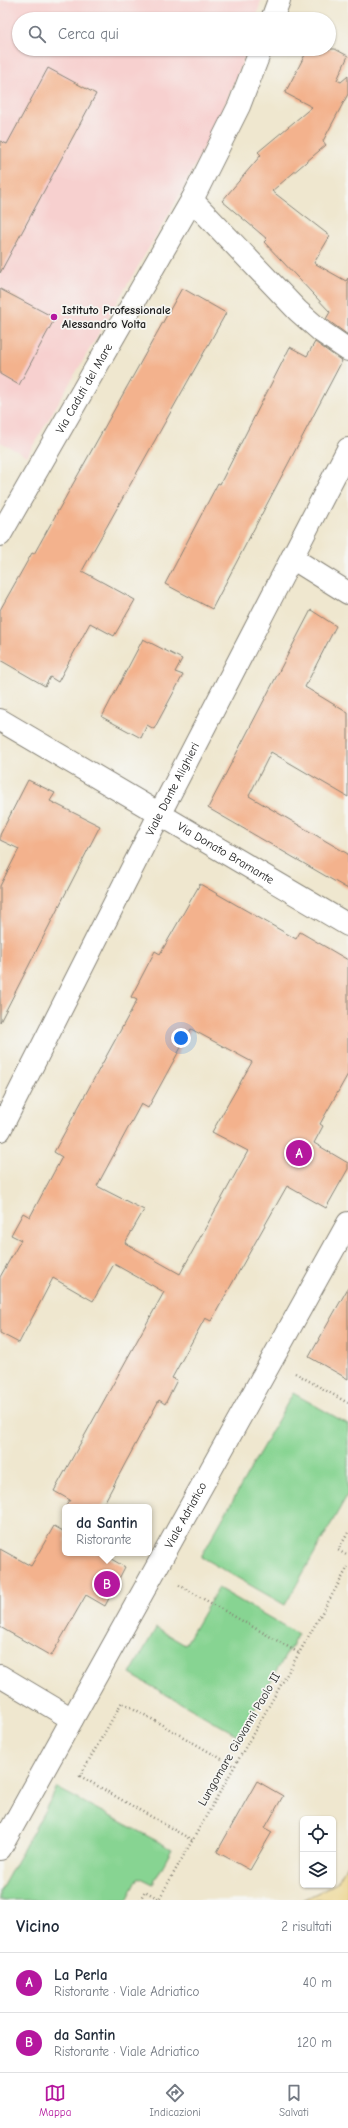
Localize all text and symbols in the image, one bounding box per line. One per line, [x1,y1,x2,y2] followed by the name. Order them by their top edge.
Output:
[12,12,336,56] search box
[26,23,48,45] icon: search
[58,25,119,43] text: Cerca qui
[62,303,171,331] place label: Istituto Professionale Alessandro Volta
[49,312,59,322] marker: Istituto Professionale Alessandro Volta
[53,341,115,436] street label: Via Caduti del Mare
[143,740,202,838] street label: Viale Dante Alighieri
[175,819,277,887] street label: Via Donato Bramante
[171,1028,191,1048] your location
[286,1138,312,1168] pin: A
[162,1480,210,1551] street label: Viale Adriatico
[62,1504,152,1556] popup
[76,1514,138,1532] text: da Santin
[76,1532,131,1547] text: Ristorante
[94,1569,120,1599] pin: B
[195,1670,283,1808] street label: Lungomare Giovanni Paolo II
[300,1816,336,1888] map controls
[300,1816,336,1852] button: locate
[300,1852,336,1888] button: layers
[16,1917,59,1936] text: Vicino
[281,1919,332,1934] text: 2 risultati
[54,1966,108,1984] text: La Perla
[25,1975,33,1990] text: A
[303,1975,332,1990] text: 40 m
[54,1984,199,1999] text: Ristorante · Viale Adriatico
[54,2026,115,2044] text: da Santin
[25,2035,33,2050] text: B
[297,2035,332,2050] text: 120 m
[54,2044,199,2059] text: Ristorante · Viale Adriatico
[39,2082,71,2119] tab: Mappa
[150,2082,201,2119] tab: Indicazioni
[279,2082,309,2119] tab: Salvati

